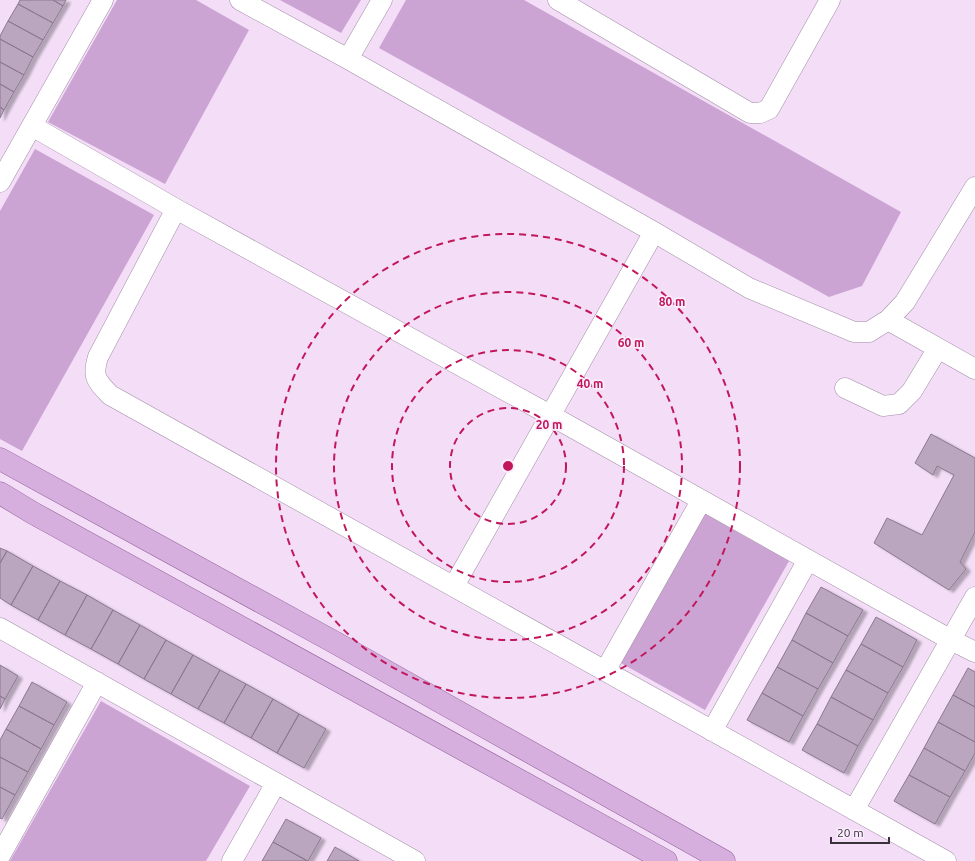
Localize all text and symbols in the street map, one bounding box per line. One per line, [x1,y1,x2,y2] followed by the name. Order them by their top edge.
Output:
[659,295,685,308] text: 80 m
[618,336,644,349] text: 60 m
[577,377,603,390] text: 40 m
[536,418,562,431] text: 20 m
[501,459,515,473] centre of rings
[831,819,889,845] scale bar
[837,826,864,839] text: 20 m

